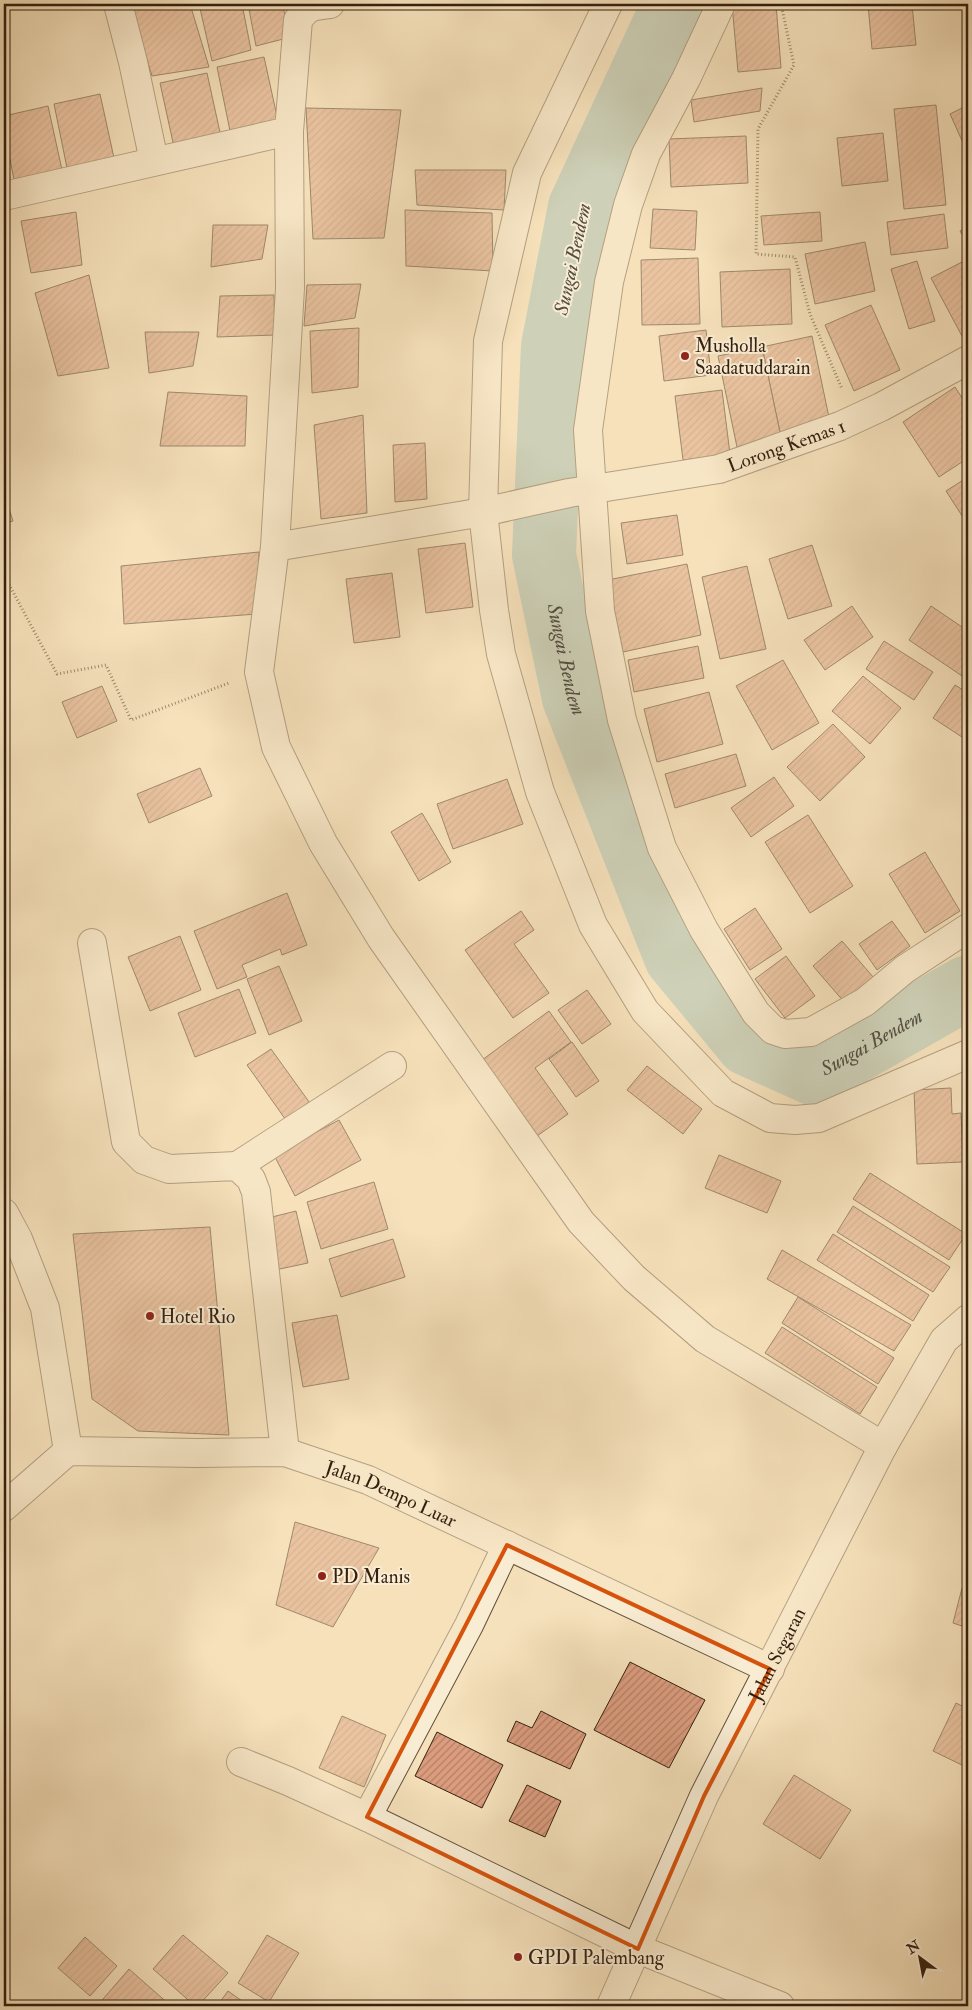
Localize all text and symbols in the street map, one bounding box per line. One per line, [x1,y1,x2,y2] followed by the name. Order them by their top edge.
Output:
[548,201,597,318] water label: Sungai Bendem
[695,334,811,380] place label: Musholla Saadatuddarain
[679,350,691,362] marker: Musholla Saadatuddarain
[724,414,849,478] street label: Lorong Kemas 1
[541,600,591,719] water label: Sungai Bendem
[815,1004,927,1082] water label: Sungai Bendem
[160,1305,235,1329] place label: Hotel Rio
[144,1310,156,1322] marker: Hotel Rio
[321,1455,460,1533] street label: Jalan Dempo Luar
[332,1565,410,1589] place label: PD Manis
[316,1570,328,1582] marker: PD Manis
[743,1604,811,1706] street label: Jalan Segaran
[894,1932,944,1982] north arrow
[903,1937,924,1958] text: N
[528,1946,665,1970] place label: GPDI Palembang
[512,1951,524,1963] marker: GPDI Palembang

